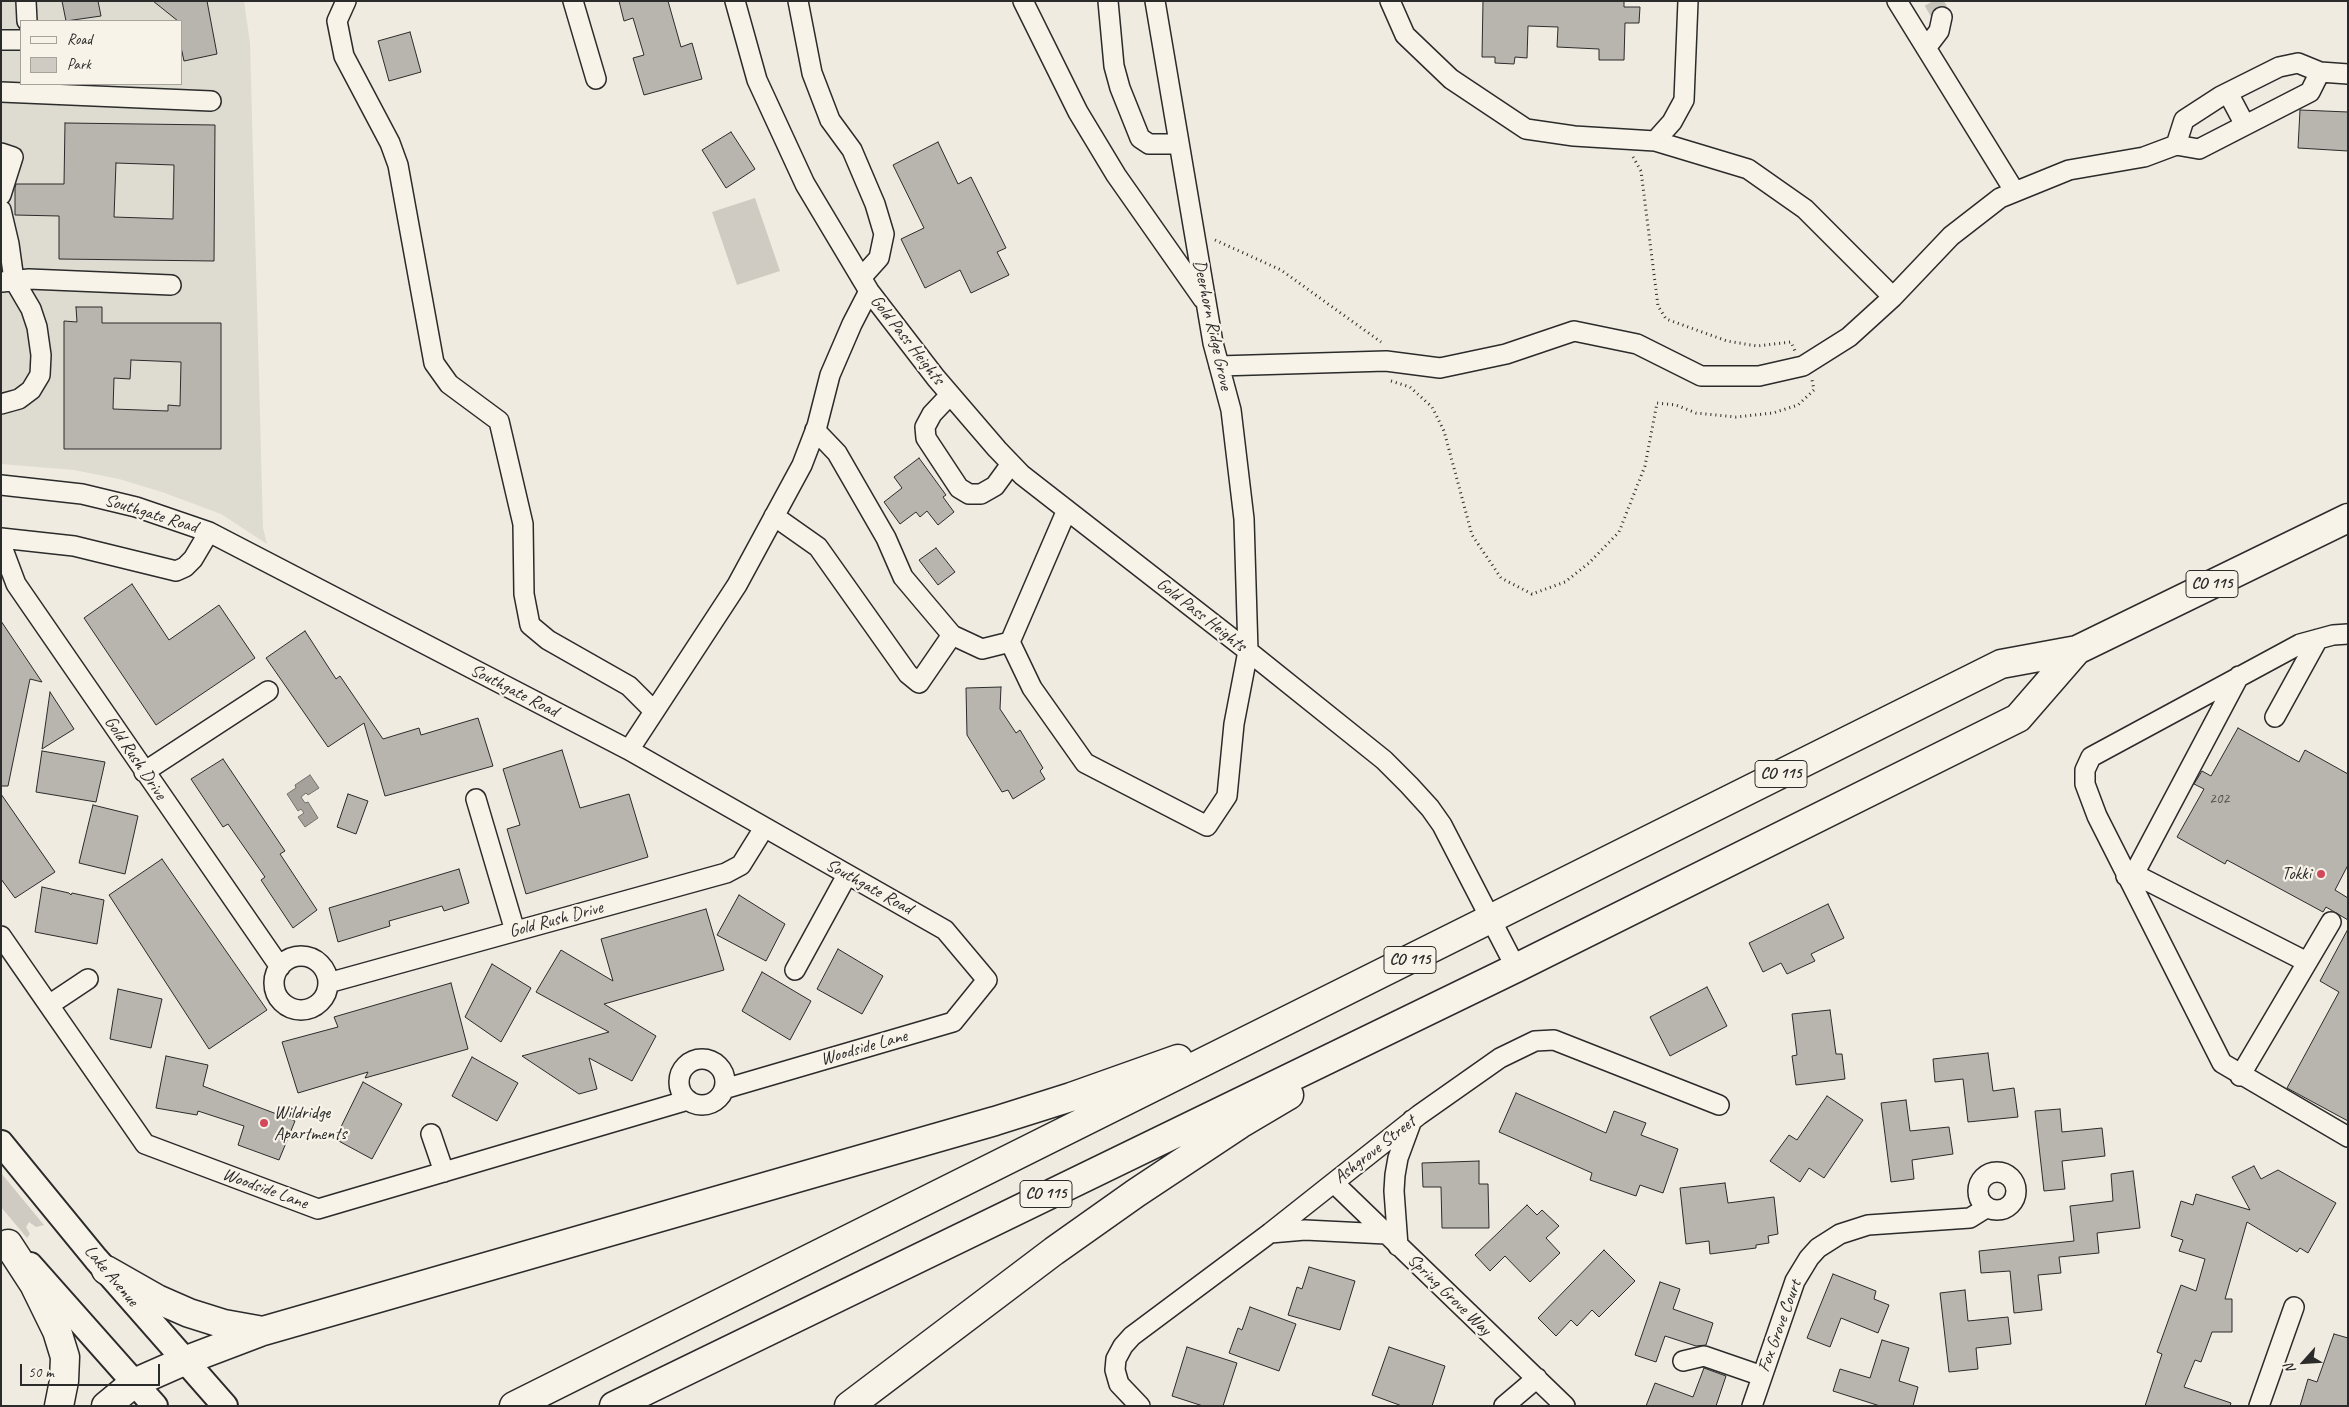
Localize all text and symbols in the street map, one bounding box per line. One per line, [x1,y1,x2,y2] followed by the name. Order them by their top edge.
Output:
[20,20,182,85] legend
[67,30,92,49] text: Road
[67,55,91,74] text: Park
[1188,258,1236,392] street label: Deerhorn Ridge Grove
[865,291,949,389] street label: Gold Pass Heights
[102,490,200,538] street label: Southgate Road
[2186,570,2238,598] road number: CO 115
[1152,573,1250,657] street label: Gold Pass Heights
[466,660,562,722] street label: Southgate Road
[99,712,171,804] street label: Gold Rush Drive
[1755,761,1807,788] road number: CO 115
[2209,790,2229,808] house number: 202
[822,854,916,920] street label: Southgate Road
[2282,863,2311,885] place label: Tokki
[2315,868,2327,880] marker: Tokki
[507,897,605,943] street label: Gold Rush Drive
[1384,946,1436,974] road number: CO 115
[818,1025,910,1071] street label: Woodside Lane
[274,1102,346,1144] place label: Wildridge Apartments
[1330,1111,1420,1189] street label: Ashgrove Street
[258,1117,270,1129] marker: Wildridge Apartments
[219,1164,311,1214] street label: Woodside Lane
[1020,1180,1072,1208] road number: CO 115
[79,1241,143,1311] street label: Lake Avenue
[1402,1250,1496,1340] street label: Spring Grove Way
[1753,1277,1807,1375] street label: Fox Grove Court
[2279,1337,2329,1387] north arrow
[22,1354,162,1386] scale bar
[2281,1361,2300,1376] text: N
[28,1363,54,1382] text: 50 m

